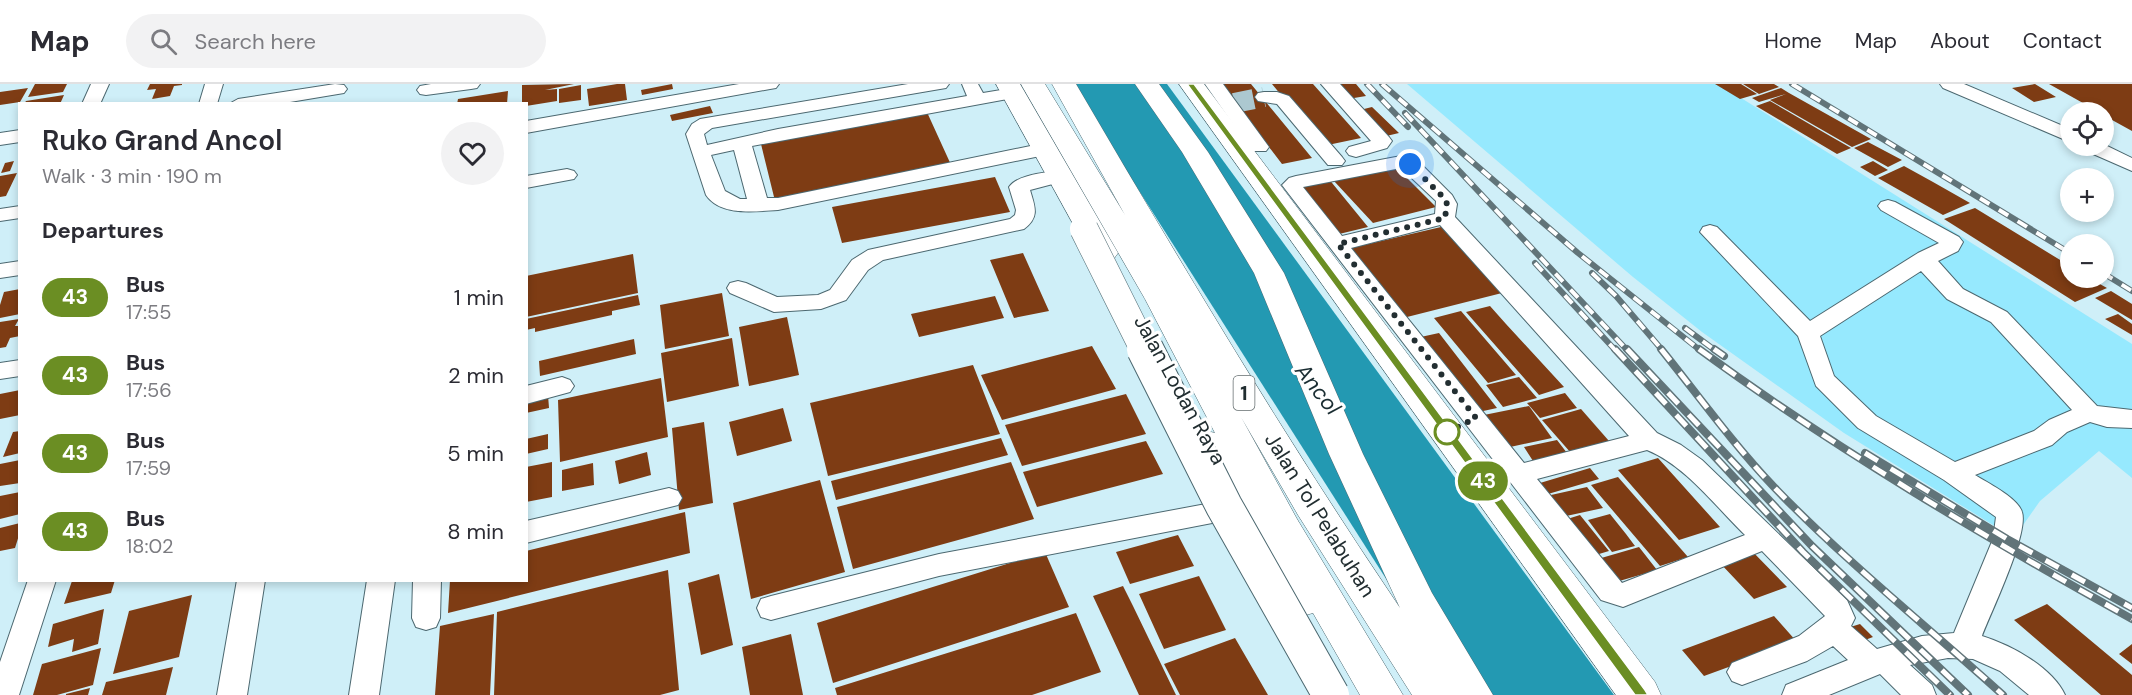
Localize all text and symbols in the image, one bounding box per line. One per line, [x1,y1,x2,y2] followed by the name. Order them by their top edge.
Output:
[126,14,546,68] search box
[30,23,90,60] text: Map
[147,25,180,58] icon: search
[195,27,316,56] text: Search here
[1764,27,1822,55] text: Home
[1855,27,1897,55] text: Map
[1930,27,1990,55] text: About
[2023,27,2102,55] text: Contact
[2060,102,2114,288] map controls
[2060,102,2114,156] button: locate
[42,122,282,159] text: Ruko Grand Ancol
[441,122,504,185] button: heart
[1395,149,1425,179] your location
[42,163,222,189] text: Walk · 3 min · 190 m
[2060,168,2114,222] button: +
[42,216,164,245] text: Departures
[2060,234,2114,288] button: −
[126,270,165,299] text: Bus
[62,283,88,311] text: 43
[454,283,504,312] text: 1 min
[126,299,171,325] text: 17:55
[1127,310,1233,470] street label: Jalan Lodan Raya
[126,348,165,377] text: Bus
[1288,356,1348,422] water label: Ancol
[62,361,88,389] text: 43
[448,361,504,390] text: 2 min
[1234,376,1254,410] road number: 1
[126,377,172,403] text: 17:56
[1434,419,1460,445] unlabelled marker
[126,426,165,455] text: Bus
[1258,428,1382,602] street label: Jalan Tol Pelabuhan
[62,439,88,467] text: 43
[447,439,504,468] text: 5 min
[126,455,171,481] text: 17:59
[1456,462,1510,500] line badge: 43
[1470,467,1496,495] text: 43
[126,504,165,533] text: Bus
[62,517,88,545] text: 43
[447,517,504,546] text: 8 min
[126,533,173,559] text: 18:02

